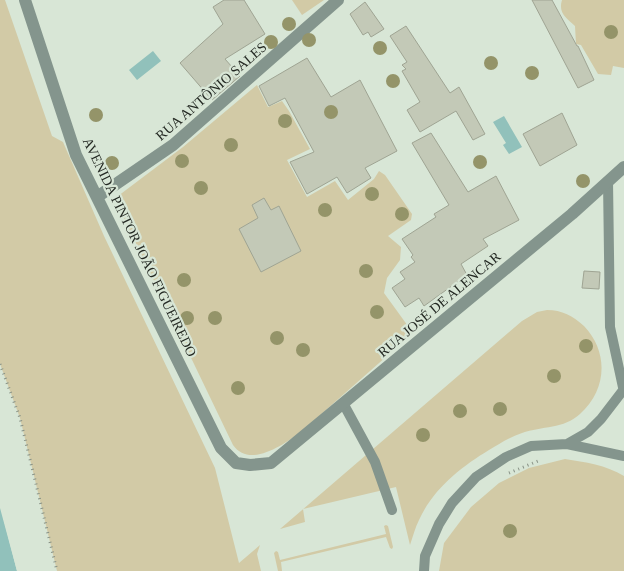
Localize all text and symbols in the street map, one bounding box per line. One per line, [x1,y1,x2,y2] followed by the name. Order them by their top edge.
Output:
[152,39,270,143] street label: RUA ANTÔNIO SALES
[80,135,199,359] street label: AVENIDA PINTOR JOÃO FIGUEIREDO
[374,248,504,360] street label: RUA JOSÉ DE ALENCAR

